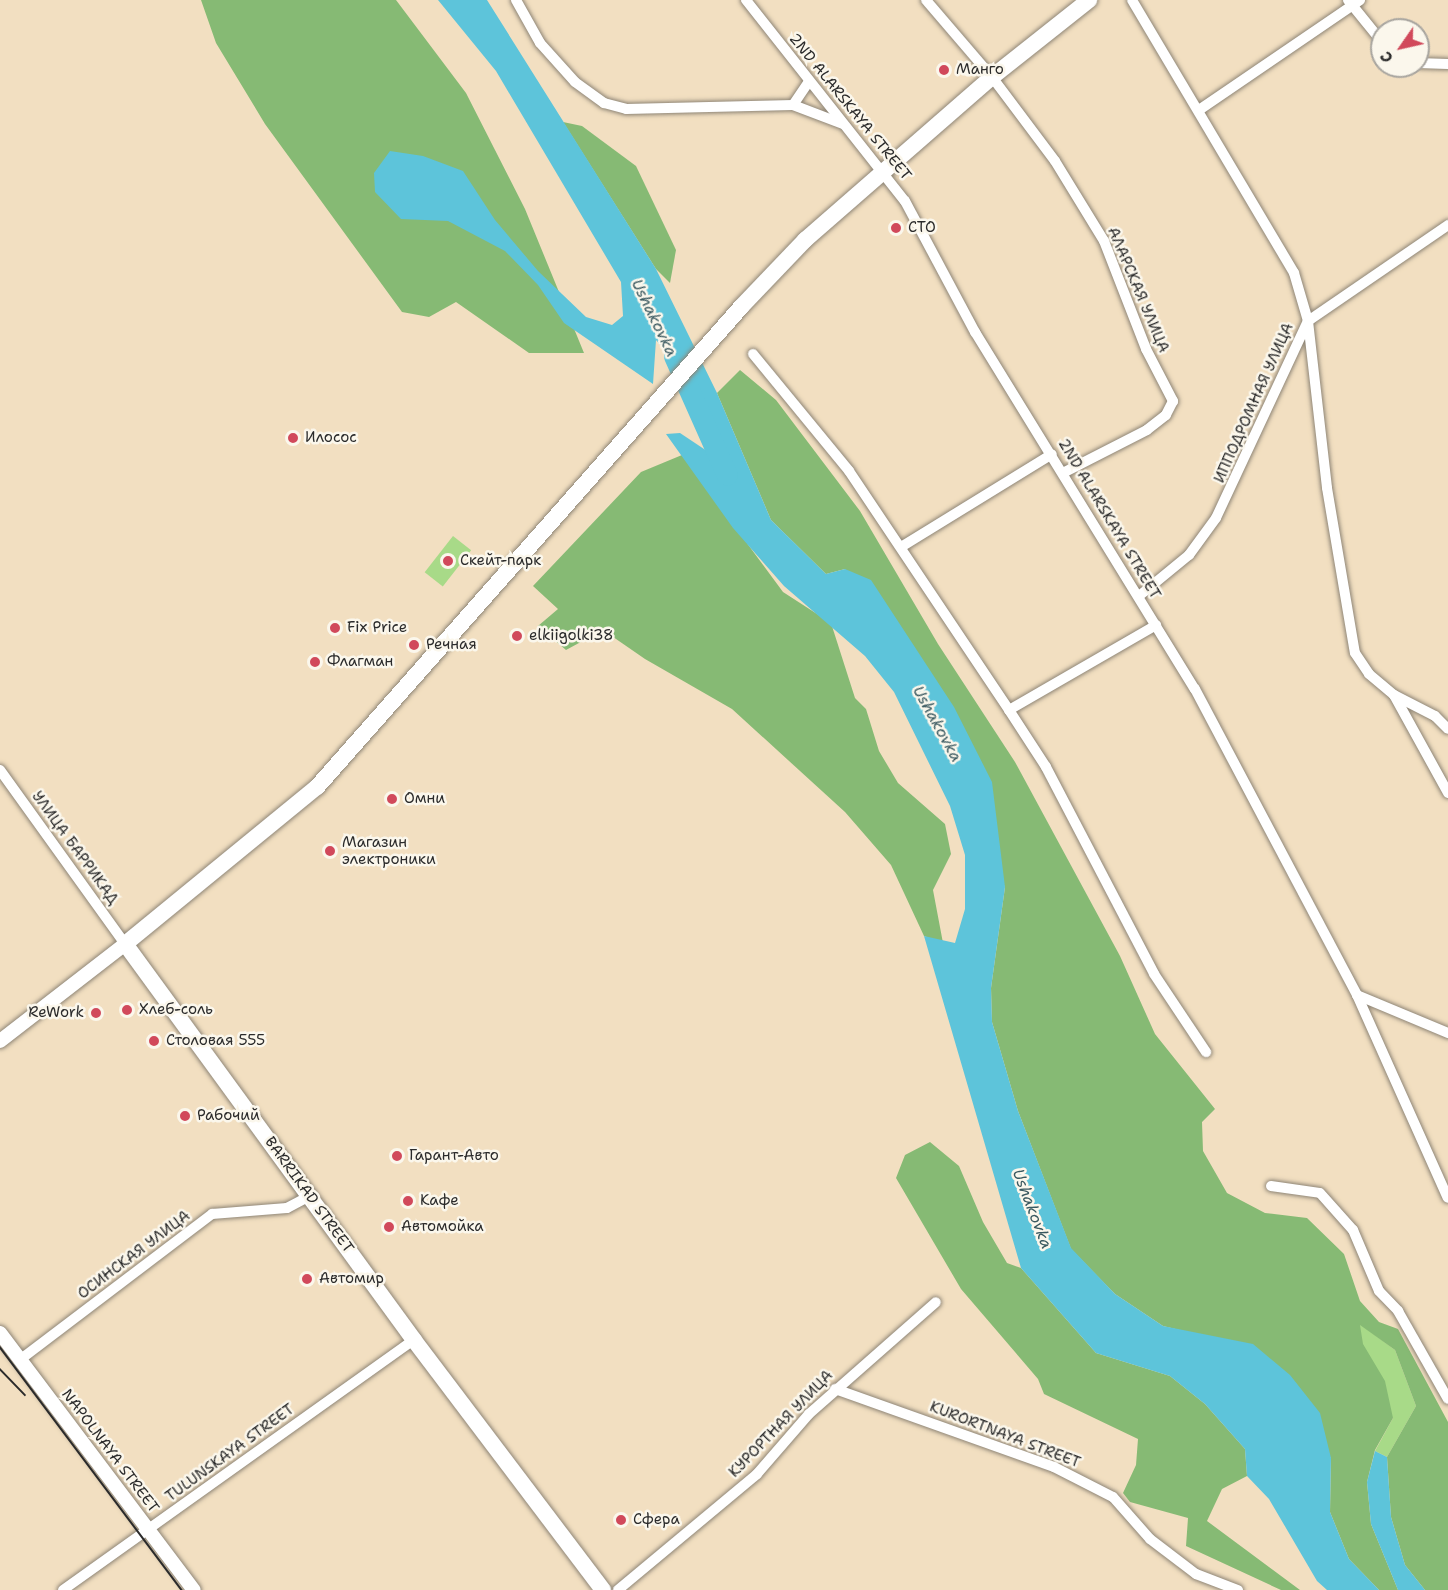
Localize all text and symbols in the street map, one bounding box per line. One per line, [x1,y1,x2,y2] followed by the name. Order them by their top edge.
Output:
[1370,18,1430,78] north arrow
[785,30,915,184] street label: 2ND ALARSKAYA STREET
[1375,47,1398,67] text: С
[956,61,1004,79] place label: Манго
[937,63,951,77] marker: Манго
[908,219,936,237] place label: СТО
[889,221,903,235] marker: СТО
[1103,225,1173,355] street label: АЛАРСКАЯ УЛИЦА
[627,276,681,360] water label: Ushakovka
[1211,320,1297,486] street label: ИППОДРОМНАЯ УЛИЦА
[305,429,357,447] place label: Илосос
[286,431,300,445] marker: Илосос
[1054,436,1164,602] street label: 2ND ALARSKAYA STREET
[460,552,541,570] place label: Скейт-парк
[441,554,455,568] marker: Скейт-парк
[347,619,407,637] place label: Fix Price
[328,621,342,635] marker: Fix Price
[529,627,614,645] place label: elkiigolki38
[510,629,524,643] marker: elkiigolki38
[426,636,477,654] place label: Речная
[407,638,421,652] marker: Речная
[327,653,393,671] place label: Флагман
[308,655,322,669] marker: Флагман
[908,683,966,765] water label: Ushakovka
[28,788,122,908] street label: УЛИЦА БАРРИКАД
[404,790,445,808] place label: Омни
[385,792,399,806] marker: Омни
[342,833,436,868] place label: Магазин электроники
[323,844,337,858] marker: Магазин электроники
[139,1001,213,1019] place label: Хлеб-соль
[120,1003,134,1017] marker: Хлеб-соль
[28,1004,84,1022] place label: ReWork
[89,1006,103,1020] marker: ReWork
[166,1032,265,1050] place label: Столовая 555
[147,1034,161,1048] marker: Столовая 555
[197,1107,260,1125] place label: Рабочий
[178,1109,192,1123] marker: Рабочий
[261,1133,357,1257] street label: BARRIKAD STREET
[409,1147,499,1165] place label: Гарант-Авто
[390,1149,404,1163] marker: Гарант-Авто
[1008,1166,1056,1252] water label: Ushakovka
[420,1192,459,1210] place label: Кафе
[401,1194,415,1208] marker: Кафе
[74,1207,194,1303] street label: ОСИНСКАЯ УЛИЦА
[401,1218,484,1236] place label: Автомойка
[382,1220,396,1234] marker: Автомойка
[319,1270,384,1288] place label: Автомир
[300,1272,314,1286] marker: Автомир
[725,1367,837,1481] street label: КУРОРТНАЯ УЛИЦА
[58,1386,162,1516] street label: NAPOLNAYA STREET
[927,1398,1083,1472] street label: KURORTNAYA STREET
[162,1400,298,1506] street label: TULUNSKAYA STREET
[633,1511,680,1529] place label: Сфера
[614,1513,628,1527] marker: Сфера

